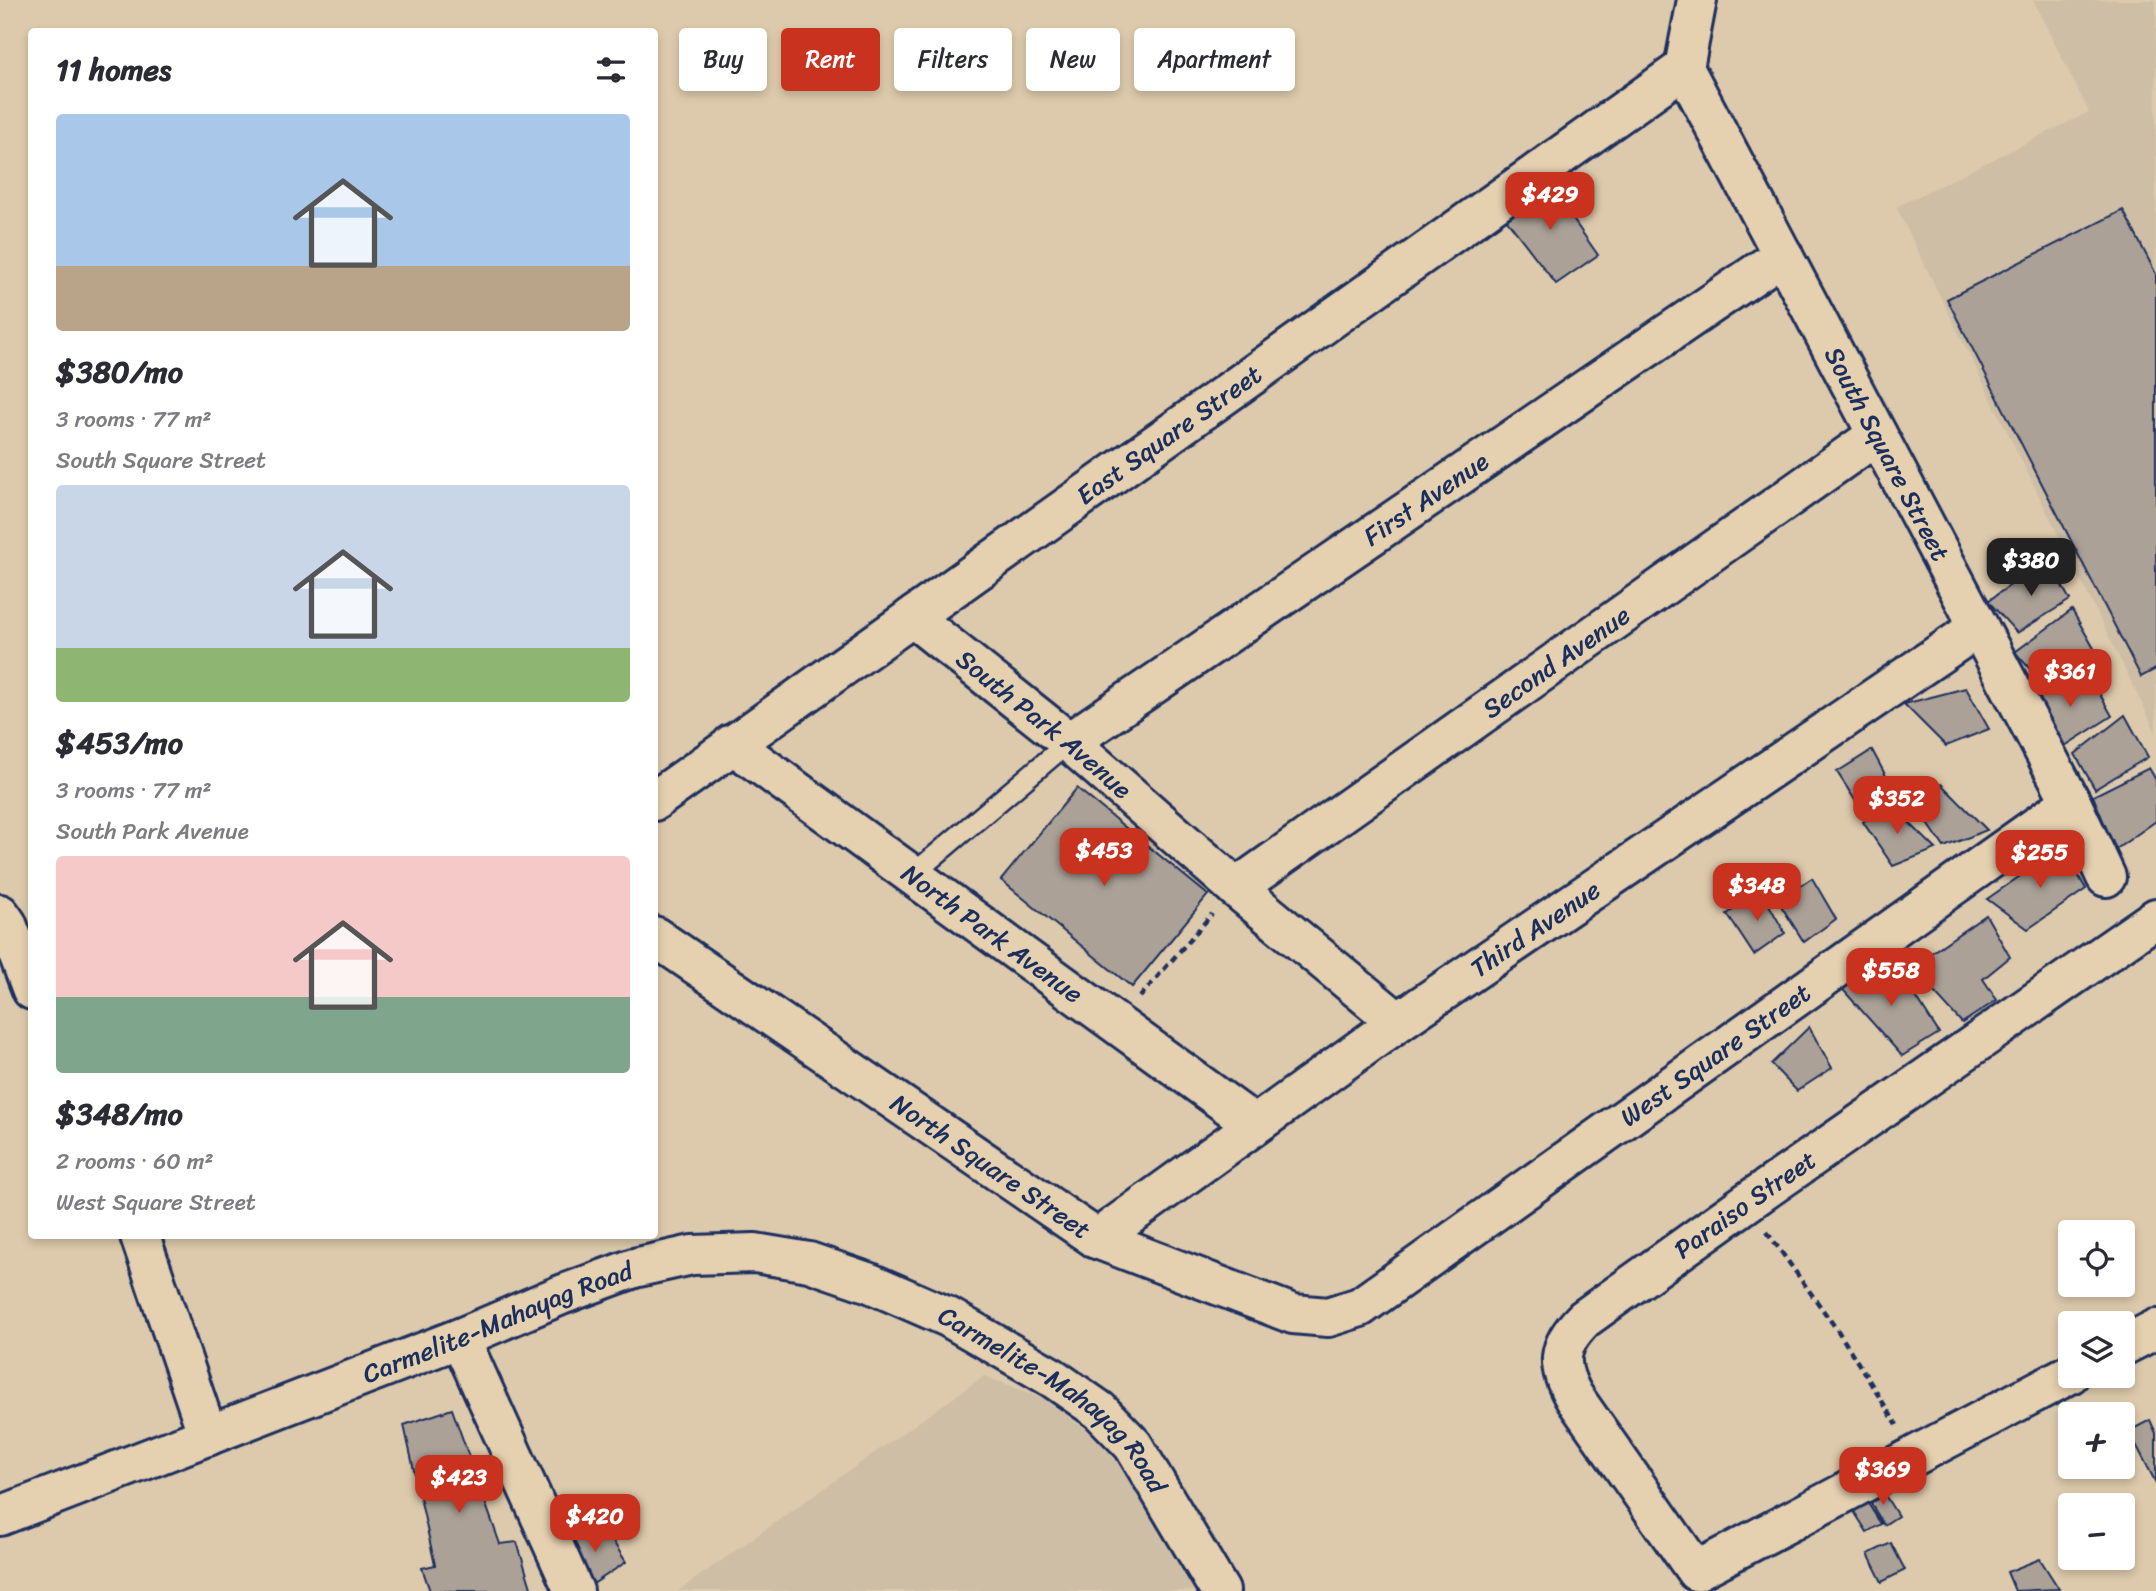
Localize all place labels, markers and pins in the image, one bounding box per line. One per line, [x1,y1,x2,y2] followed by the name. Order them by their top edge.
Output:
[1509,173,1591,232] pin: $429
[1990,538,2072,598] pin: $380
[2029,650,2111,709] pin: $361
[1856,776,1938,836] pin: $352
[1063,828,1145,888] pin: $453
[1999,830,2081,890] pin: $255
[1716,864,1798,923] pin: $348
[1850,948,1932,1008] pin: $558
[1842,1448,1924,1507] pin: $369
[418,1456,500,1515] pin: $423
[554,1494,636,1554] pin: $420

